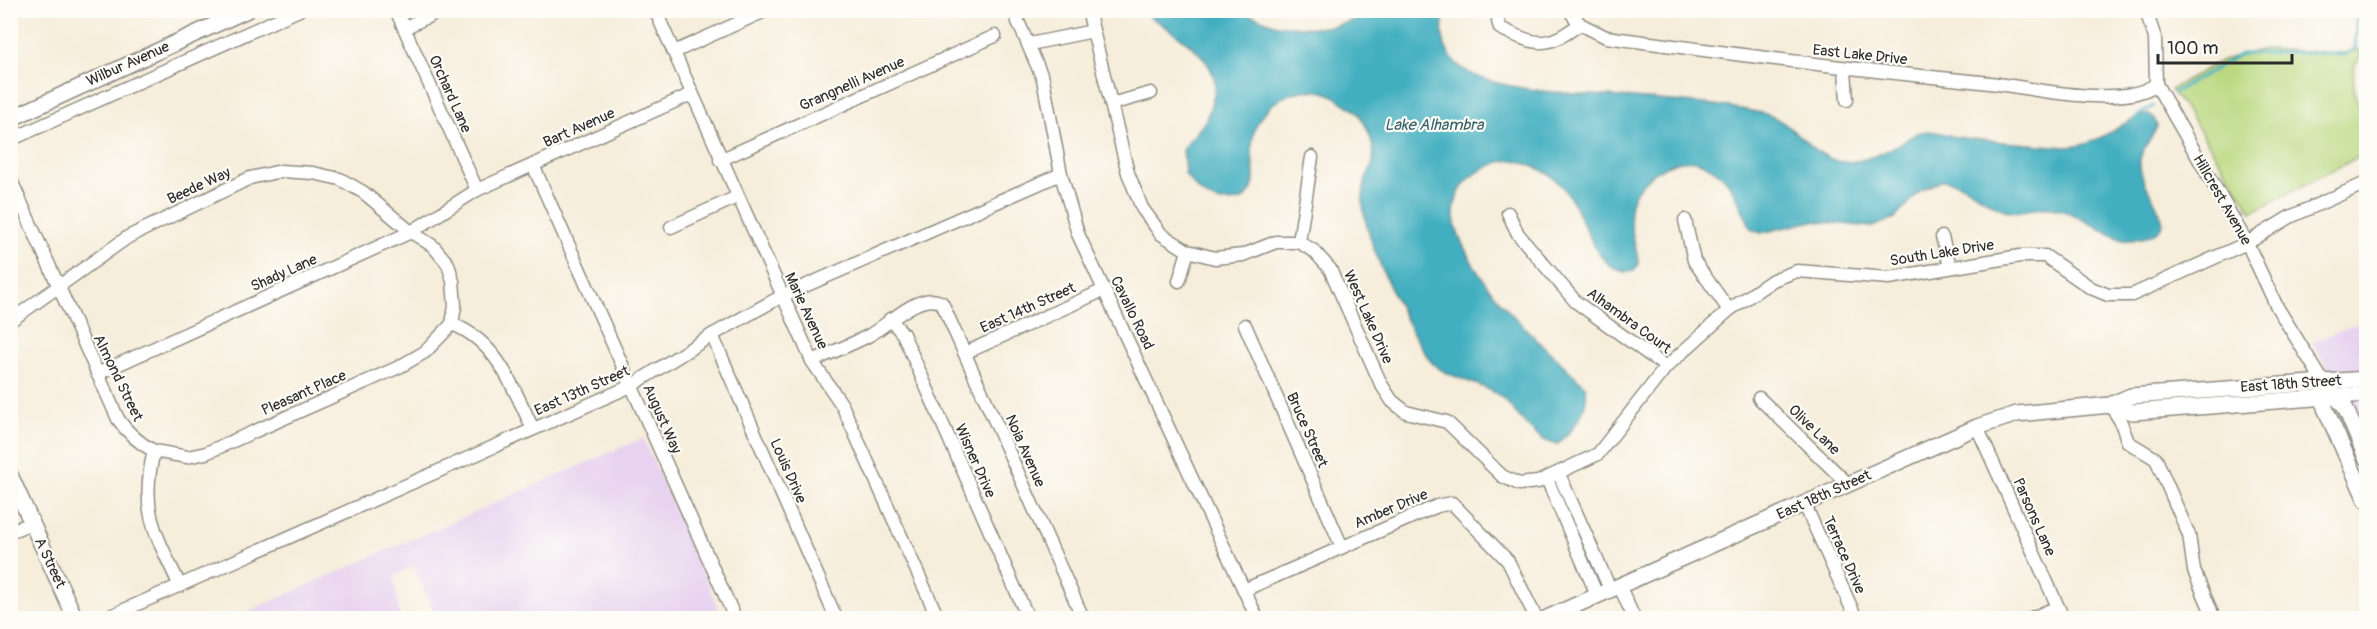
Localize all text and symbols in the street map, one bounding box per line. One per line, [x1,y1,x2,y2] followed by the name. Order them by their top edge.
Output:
[2158,27,2292,65] scale bar
[84,37,173,91] street label: Wilbur Avenue
[2167,37,2219,60] text: 100 m
[1812,41,1909,69] street label: East Lake Drive
[424,52,476,136] street label: Orchard Lane
[797,52,908,116] street label: Grangnelli Avenue
[540,104,618,152] street label: Bart Avenue
[1385,115,1485,135] water label: Lake Alhambra
[2188,151,2256,249] street label: Hillcrest Avenue
[164,163,234,209] street label: Beede Way
[1889,235,1996,271] street label: South Lake Drive
[248,250,321,296] street label: Shady Lane
[1339,267,1397,367] street label: West Lake Drive
[780,270,832,353] street label: Marie Avenue
[1106,273,1158,353] street label: Cavallo Road
[977,278,1079,337] street label: East 14th Street
[1583,284,1676,359] street label: Alhambra Court
[89,331,148,425] street label: Almond Street
[532,361,633,420] street label: East 13th Street
[259,366,350,420] street label: Pleasant Place
[2240,371,2343,397] street label: East 18th Street
[638,381,686,457] street label: August Way
[1282,389,1332,471] street label: Bruce Street
[1784,401,1844,460] street label: Olive Lane
[1001,412,1050,491] street label: Noia Avenue
[950,421,1000,501] street label: Wisner Drive
[765,436,811,507] street label: Louis Drive
[1774,465,1875,524] street label: East 18th Street
[2008,475,2060,560] street label: Parsons Lane
[1351,485,1431,533] street label: Amber Drive
[1818,513,1870,597] street label: Terrace Drive
[30,535,70,592] street label: A Street

